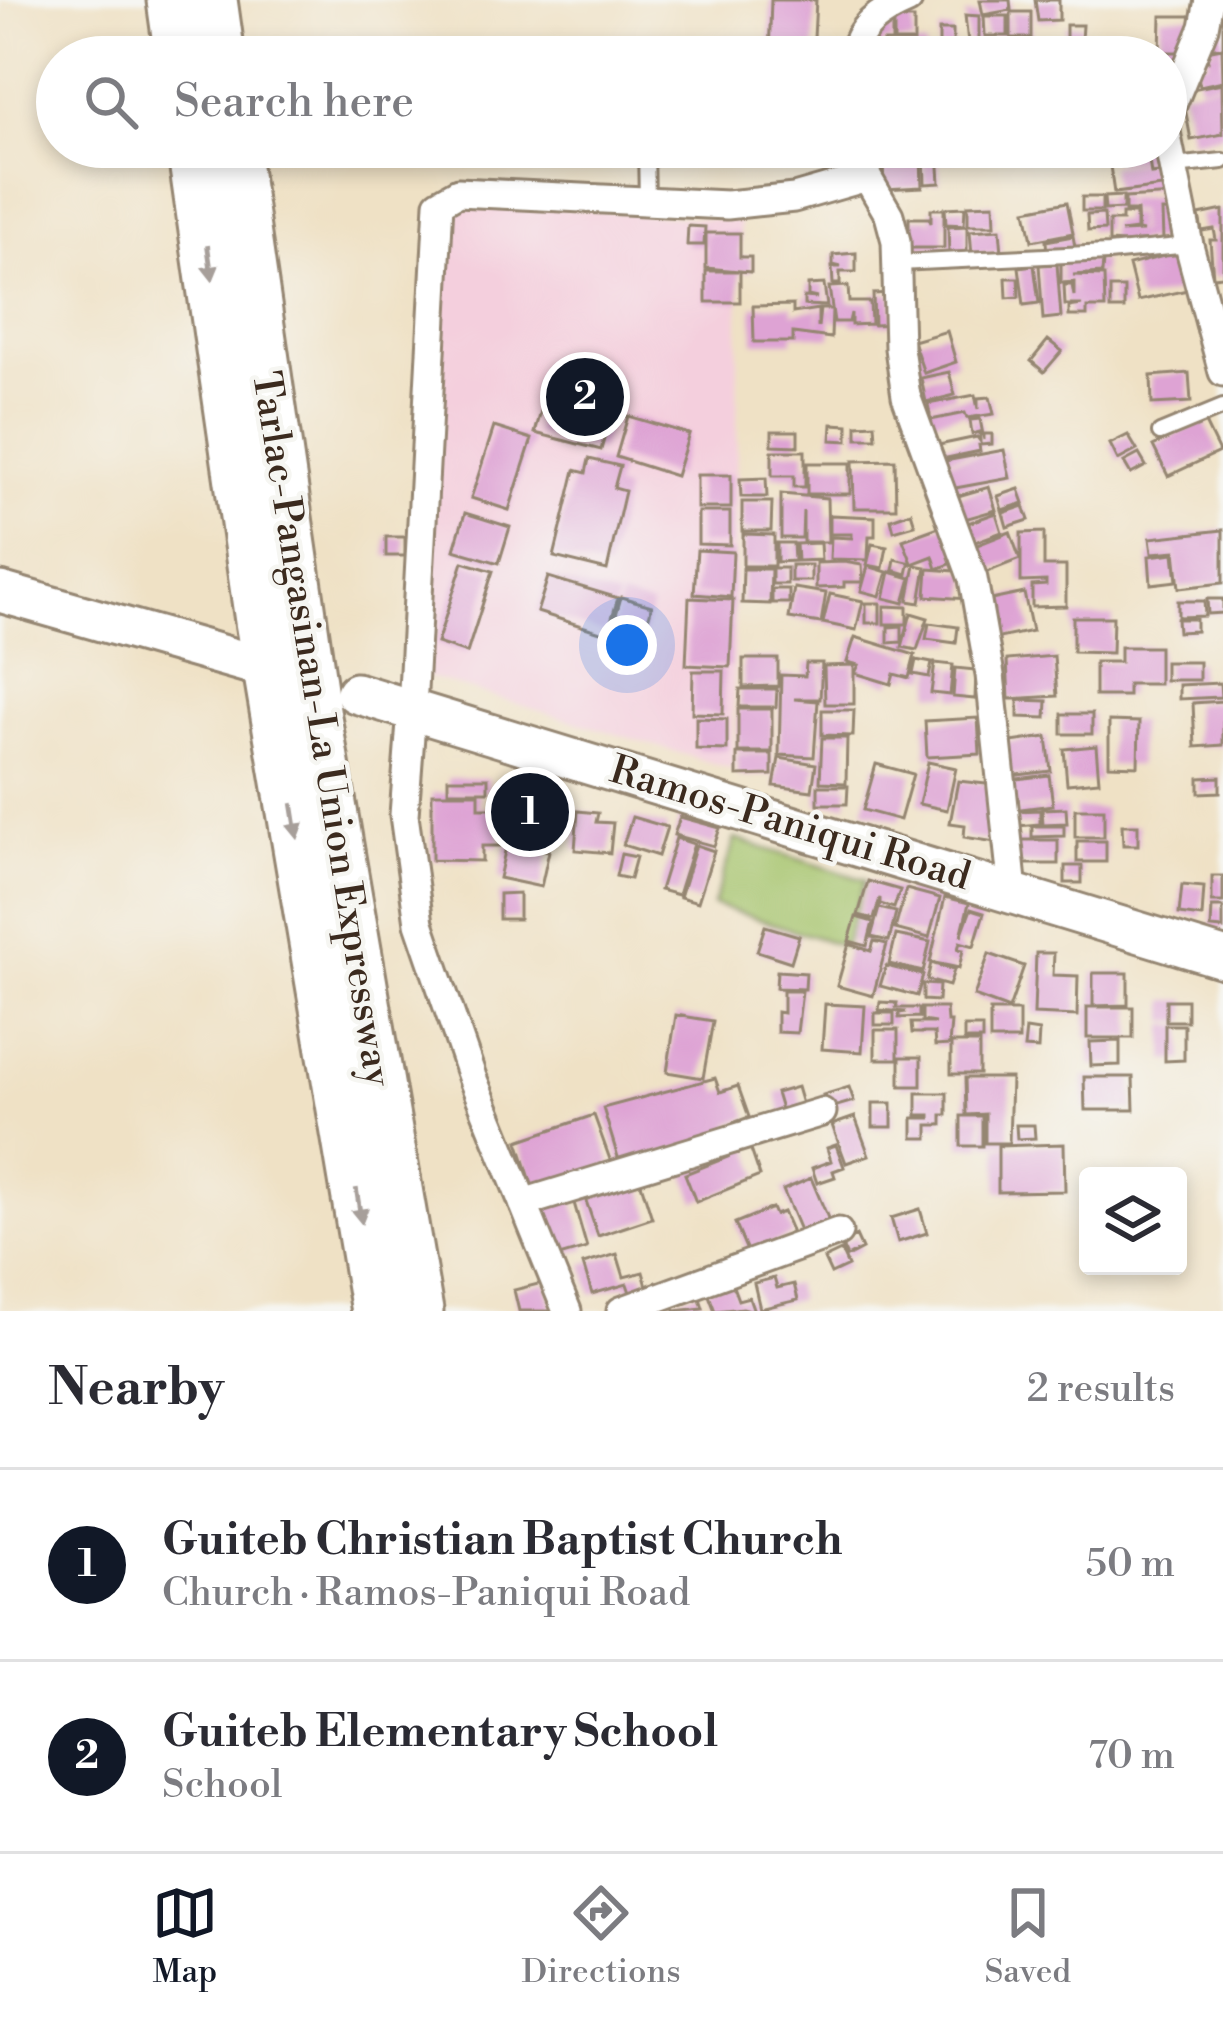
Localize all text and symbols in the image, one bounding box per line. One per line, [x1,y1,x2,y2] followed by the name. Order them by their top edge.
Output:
[36,36,1187,168] search box
[78,69,144,135] icon: search
[174,74,414,131] text: Search here
[201,245,220,282] one-way arrow
[546,352,624,442] pin: 2
[240,368,402,1091] street label: Tarlac-Pangasinan-La Union Expressway
[597,615,657,675] your location
[604,746,976,902] street label: Ramos-Paniqui Road
[491,767,569,857] pin: 1
[287,803,305,841] one-way arrow
[1079,1167,1187,1275] map controls
[1079,1167,1187,1275] button: layers
[350,1188,369,1225] one-way arrow
[48,1357,224,1421] text: Nearby
[1027,1365,1175,1414] text: 2 results
[162,1512,843,1569] text: Guiteb Christian Baptist Church
[78,1540,96,1589] text: 1
[1085,1540,1175,1589] text: 50 m
[162,1569,690,1618] text: Church · Ramos-Paniqui Road
[162,1704,718,1761] text: Guiteb Elementary School
[75,1732,99,1781] text: 2
[1088,1732,1175,1781] text: 70 m
[162,1761,282,1810] text: School
[152,1880,218,1993] tab: Map
[522,1880,681,1993] tab: Directions
[984,1880,1071,1993] tab: Saved

